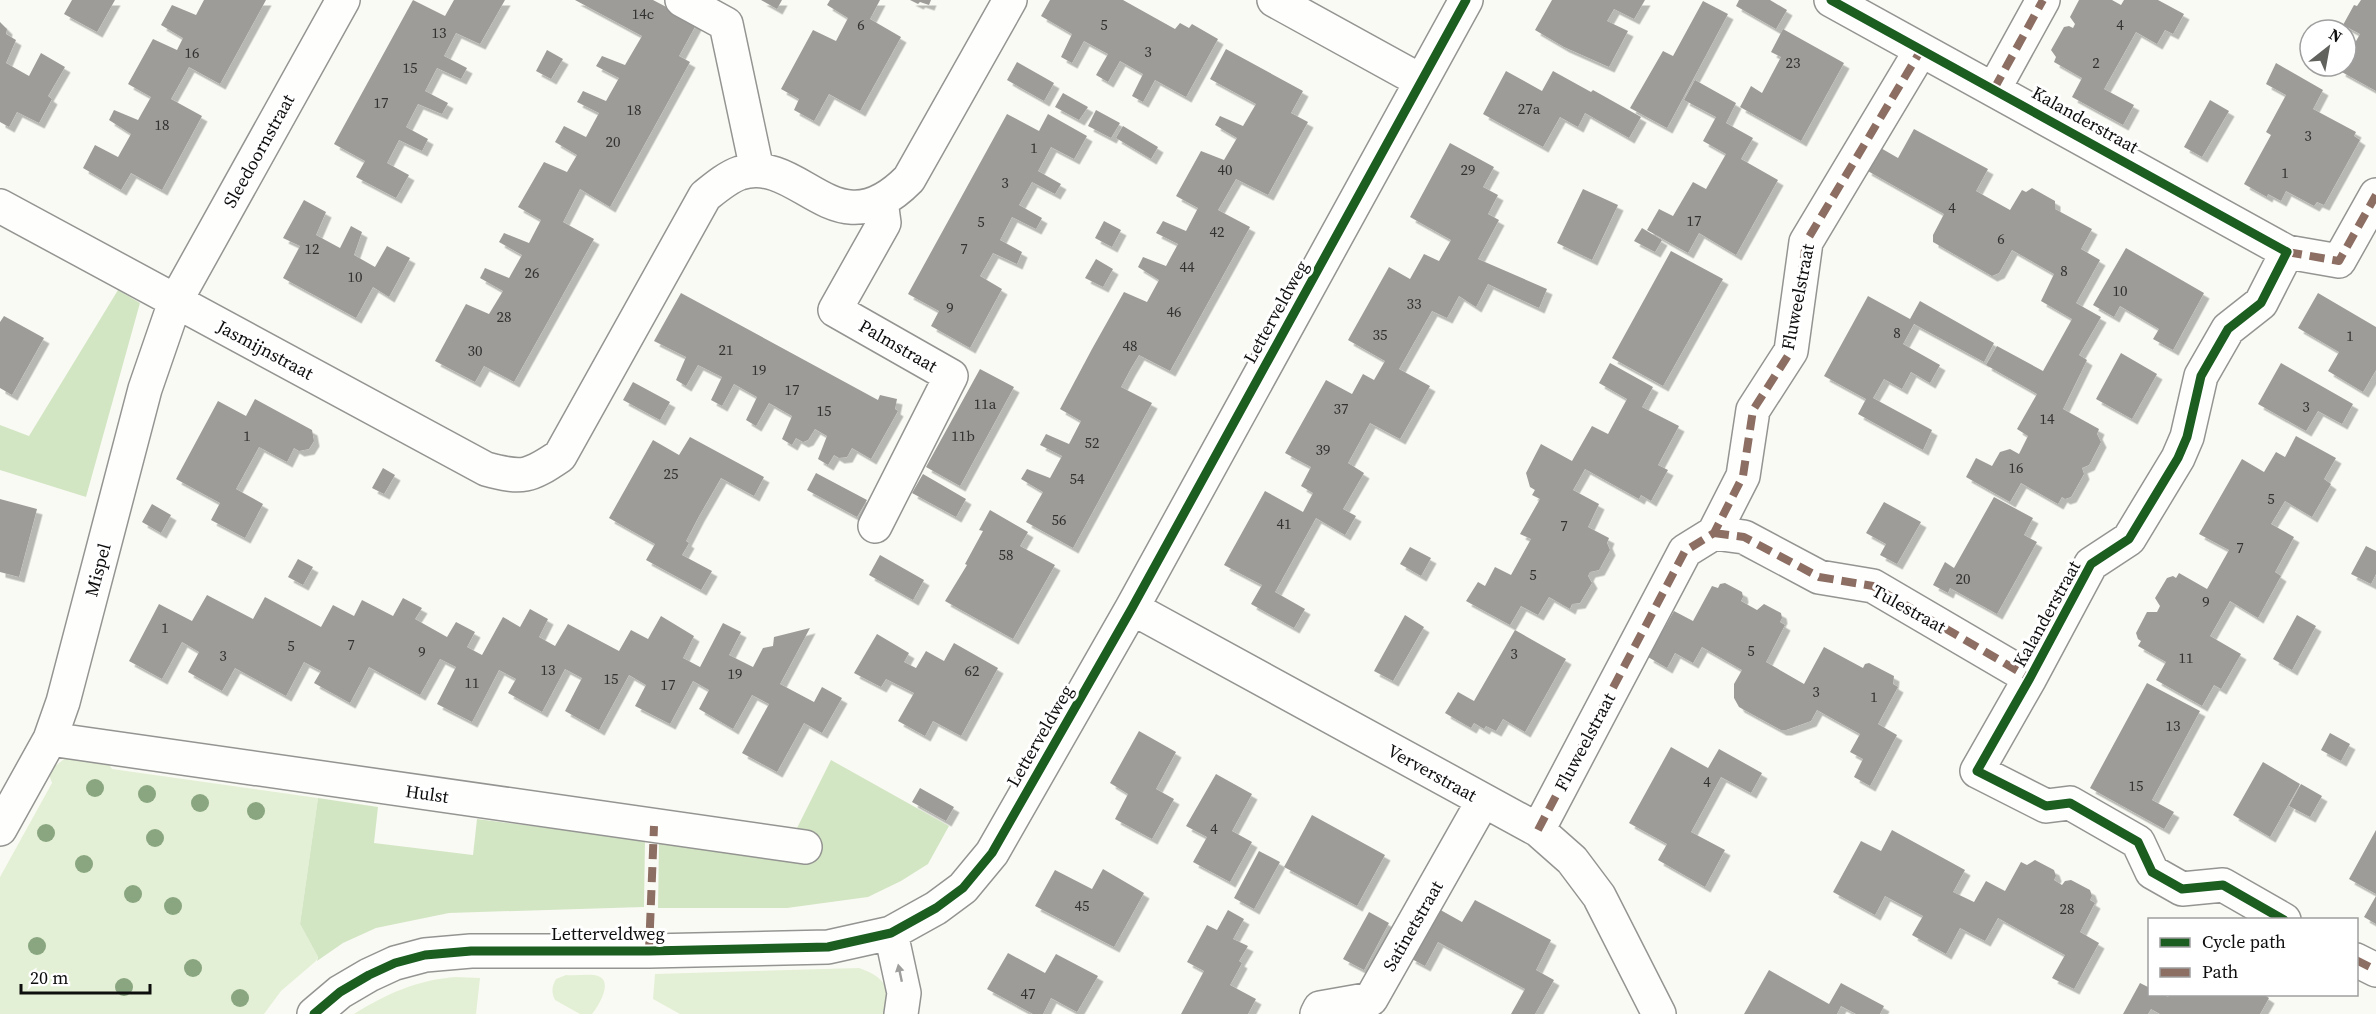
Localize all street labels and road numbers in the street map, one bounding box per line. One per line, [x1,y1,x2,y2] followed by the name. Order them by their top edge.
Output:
[2027,80,2143,159] street label: Kalanderstraat
[217,89,300,212] street label: Sleedoornstraat
[1775,241,1820,352] street label: Fluweelstraat
[1237,256,1314,368] street label: Letterveldweg
[212,313,318,386] street label: Jasmijnstraat
[854,313,942,378] street label: Palmstraat
[78,541,117,599] street label: Mispel
[2007,556,2086,672] street label: Kalanderstraat
[1868,578,1951,639] street label: Tulestraat
[1000,680,1079,791] street label: Letterveldweg
[1548,688,1621,795] street label: Fluweelstraat
[1383,738,1481,807] street label: Ververstraat
[404,778,450,809] street label: Hulst
[1377,876,1449,976] street label: Satinetstraat
[551,921,665,946] street label: Letterveldweg

